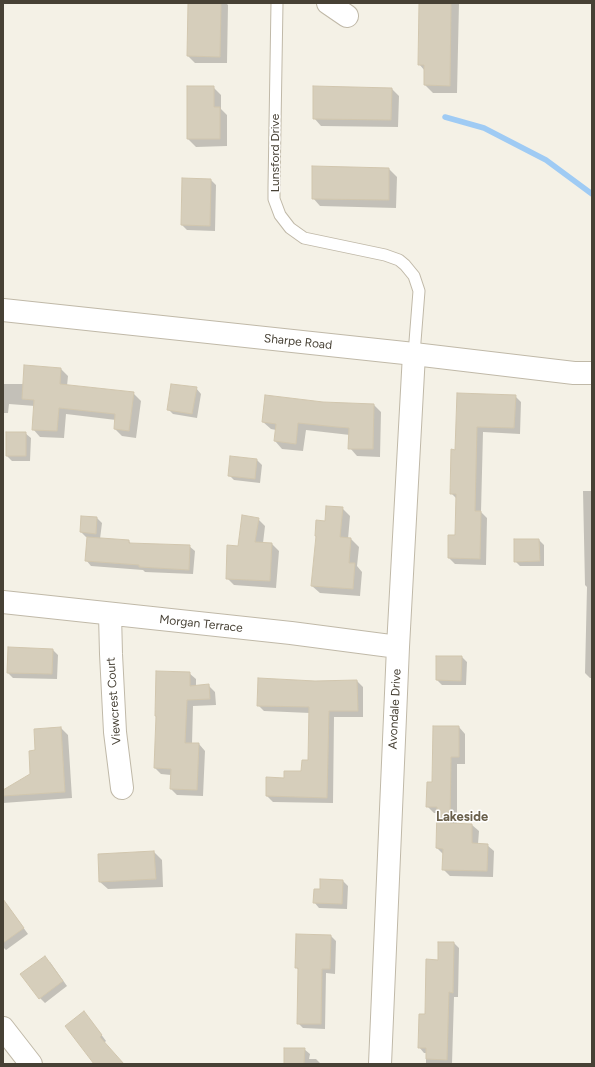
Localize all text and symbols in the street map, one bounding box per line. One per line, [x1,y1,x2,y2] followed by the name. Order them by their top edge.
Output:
[268,114,282,192] street label: Lunsford Drive
[263,331,333,353] street label: Sharpe Road
[159,612,243,636] street label: Morgan Terrace
[104,657,124,745] street label: Viewcrest Court
[386,668,404,750] street label: Avondale Drive
[436,809,488,825] district label: Lakeside

